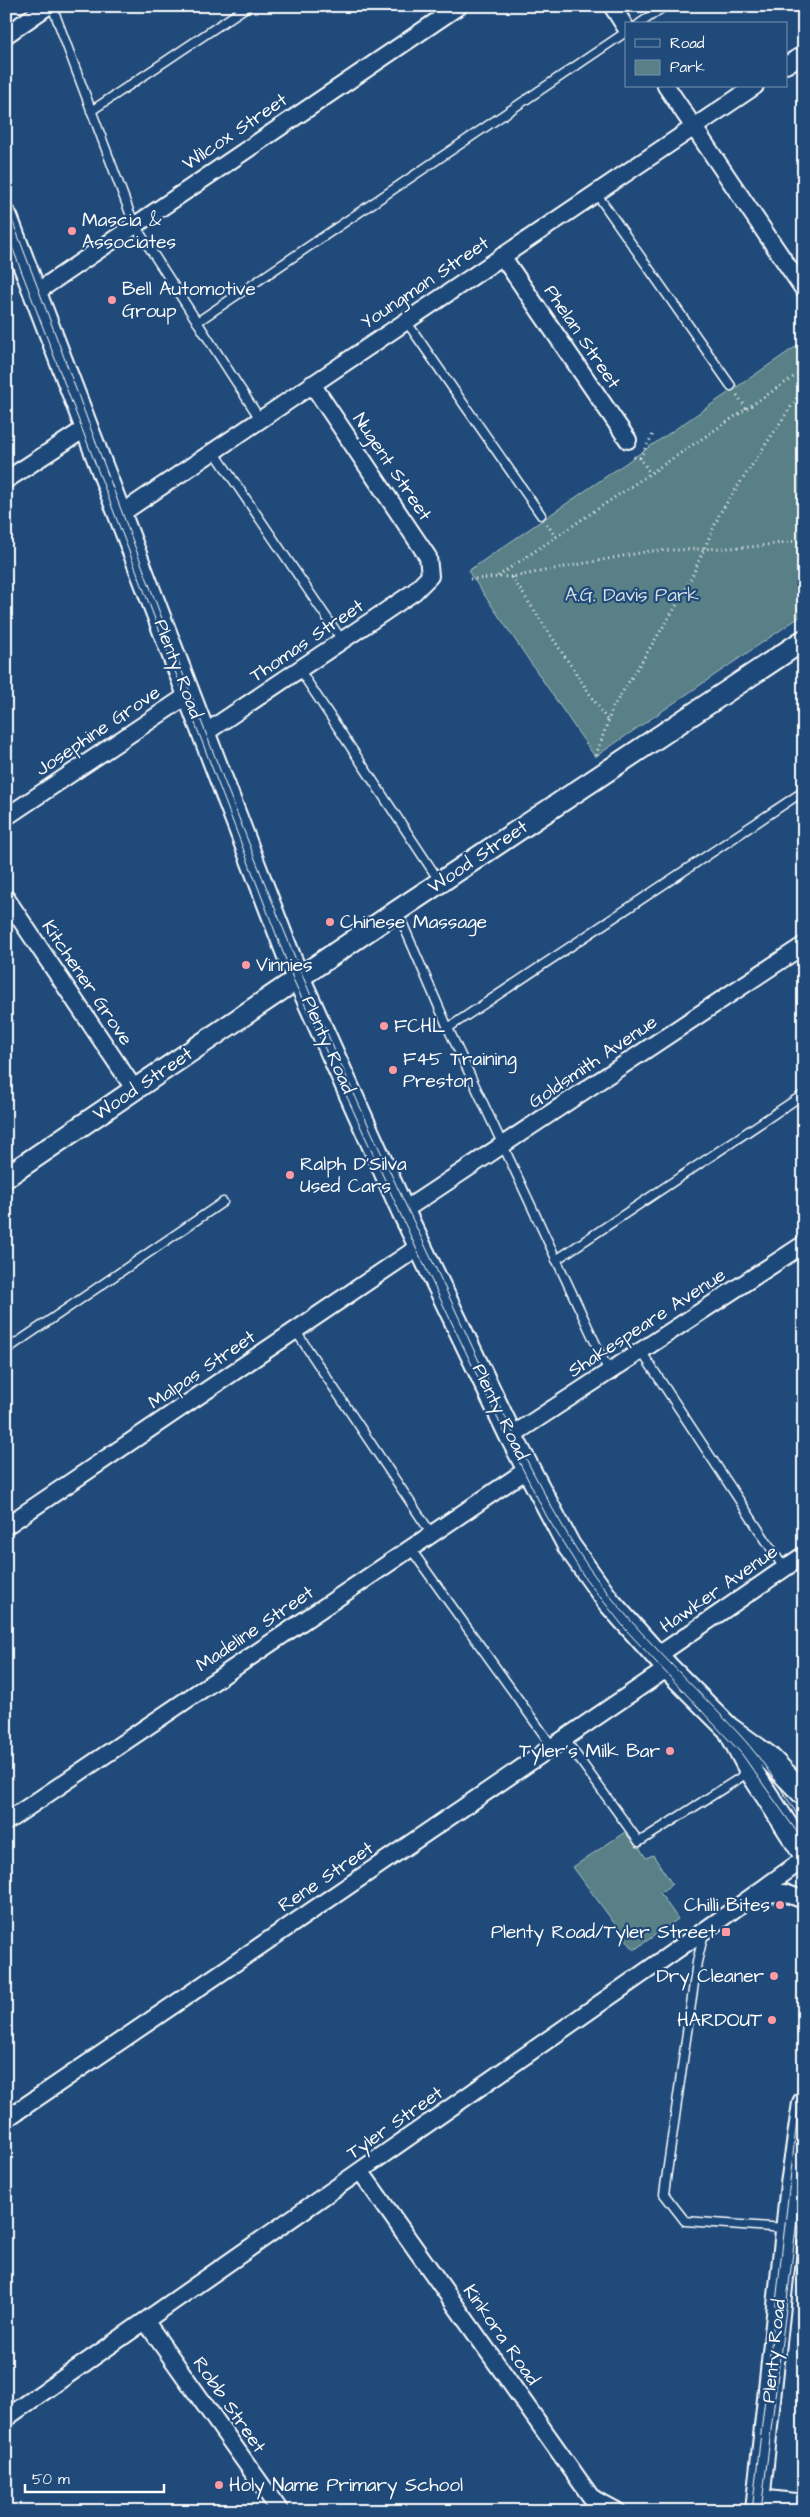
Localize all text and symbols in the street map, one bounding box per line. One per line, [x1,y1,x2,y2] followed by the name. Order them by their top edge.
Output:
[625,22,788,88] legend
[670,33,705,54] text: Road
[670,57,705,78] text: Park
[177,87,293,177] street label: Wilcox Street
[82,207,176,256] place label: Mascia & Associates
[66,225,78,237] marker: Mascia & Associates
[355,230,496,337] street label: Youngman Street
[122,276,256,325] place label: Bell Automotive Group
[537,280,627,395] street label: Phelan Street
[106,294,118,306] marker: Bell Automotive Group
[345,408,438,527] street label: Nugent Street
[565,582,699,609] park label: A.G. Davis Park
[245,593,370,689] street label: Thomas Street
[146,615,209,723] street label: Plenty Road
[30,679,166,783] street label: Josephine Grove
[423,813,534,900] street label: Wood Street
[340,909,487,937] place label: Chinese Massage
[35,915,139,1051] street label: Kitchener Grove
[324,916,336,928] marker: Chinese Massage
[256,952,312,979] place label: Vinnies
[240,959,252,971] marker: Vinnies
[294,992,362,1099] street label: Plenty Road
[523,1009,663,1115] street label: Goldsmith Avenue
[394,1013,445,1040] place label: FCHL
[378,1020,390,1032] marker: FCHL
[88,1040,199,1127] street label: Wood Street
[403,1046,517,1095] place label: F45 Training Preston
[387,1064,399,1076] marker: F45 Training Preston
[300,1151,407,1200] place label: Ralph D'Silva Used Cars
[284,1169,296,1181] marker: Ralph D'Silva Used Cars
[563,1262,731,1384] street label: Shakespeare Avenue
[143,1324,261,1416] street label: Malpas Street
[464,1359,535,1465] street label: Plenty Road
[655,1538,783,1640] street label: Hawker Avenue
[191,1579,320,1679] street label: Madeline Street
[519,1738,661,1766] place label: Tyler's Milk Bar
[664,1745,676,1757] marker: Tyler's Milk Bar
[273,1835,379,1919] street label: Rene Street
[684,1892,770,1919] place label: Chilli Bites
[774,1899,786,1911] marker: Chilli Bites
[491,1919,716,1947] place label: Plenty Road/Tyler Street
[720,1926,732,1938] marker: Plenty Road/Tyler Street
[657,1963,765,1991] place label: Dry Cleaner
[768,1970,780,1982] marker: Dry Cleaner
[677,2007,762,2034] place label: HARDOUT
[766,2014,778,2026] marker: HARDOUT
[341,2080,450,2167] street label: Tyler Street
[456,2279,546,2391] street label: Kinkora Road
[755,2298,794,2404] street label: Plenty Road
[186,2351,272,2459] street label: Robb Street
[25,2462,164,2494] scale bar
[32,2469,70,2490] text: 50 m
[229,2472,463,2500] place label: Holy Name Primary School
[213,2479,225,2491] marker: Holy Name Primary School

